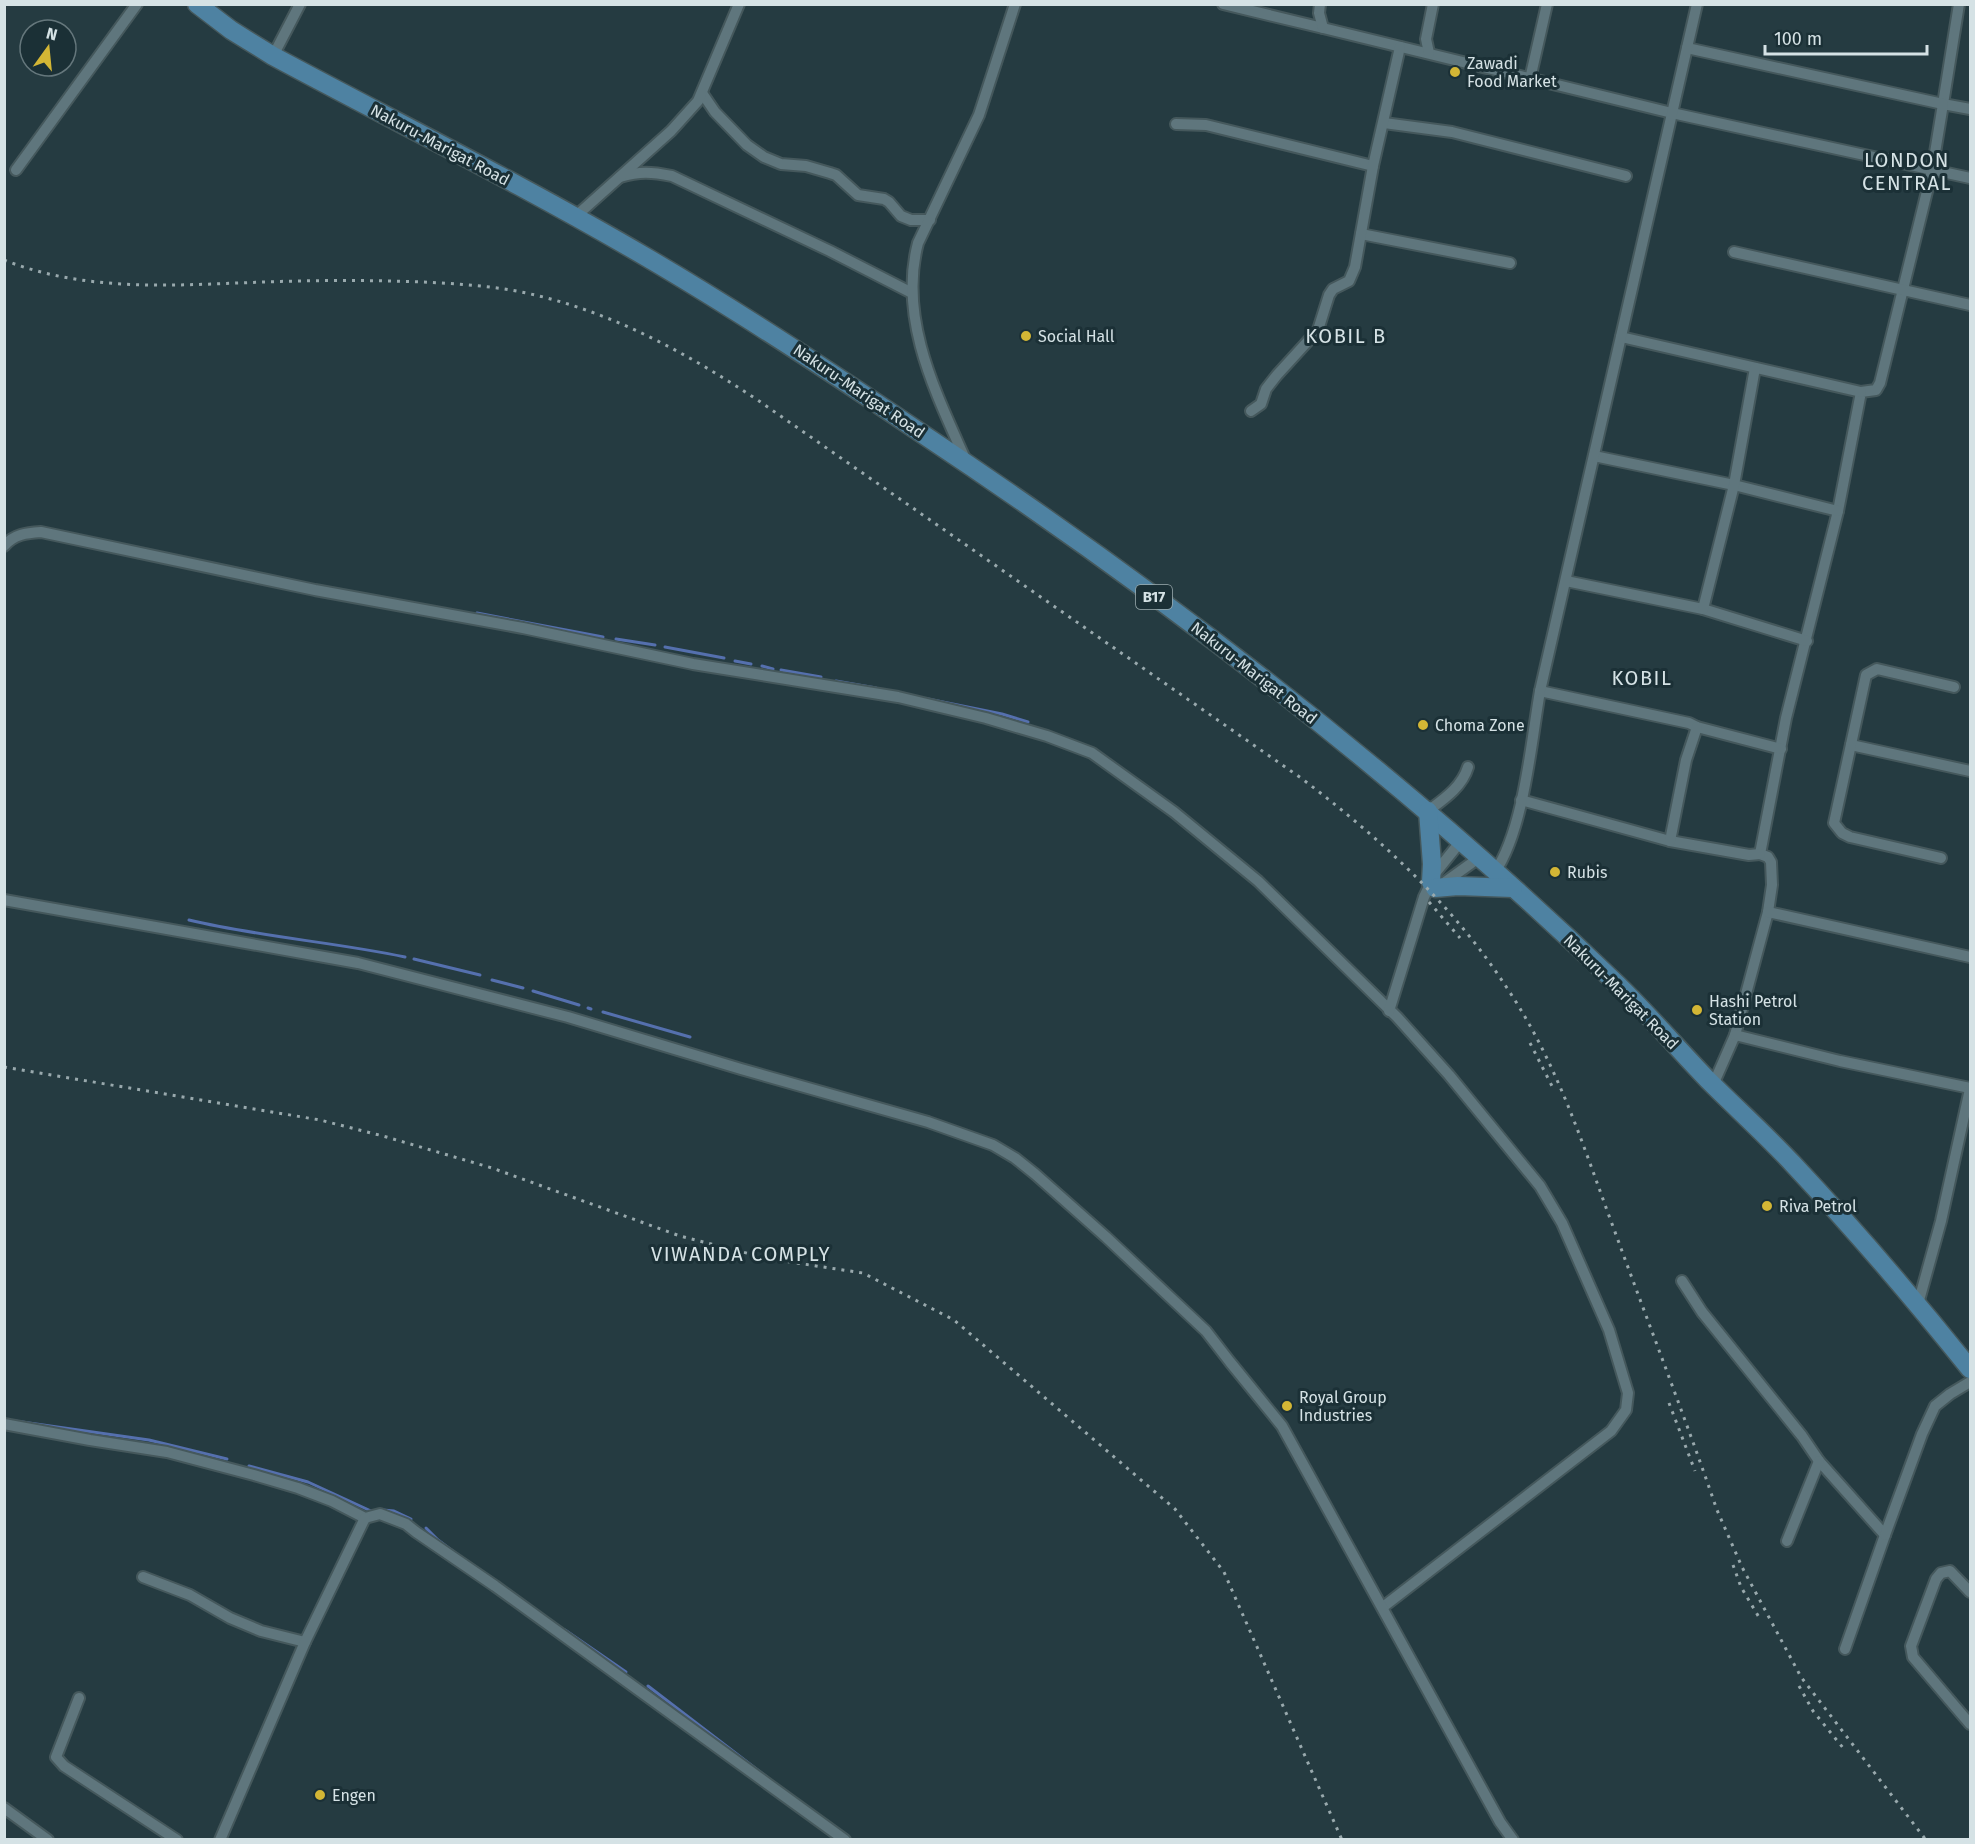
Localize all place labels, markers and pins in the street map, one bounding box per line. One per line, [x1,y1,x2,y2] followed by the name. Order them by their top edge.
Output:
[1467,54,1557,91] place label: Zawadi Food Market
[1448,65,1462,79] marker: Zawadi Food Market
[1038,327,1115,346] place label: Social Hall
[1019,329,1033,343] marker: Social Hall
[1435,716,1525,735] place label: Choma Zone
[1416,718,1430,732] marker: Choma Zone
[1567,863,1607,882] place label: Rubis
[1548,865,1562,879] marker: Rubis
[1709,992,1797,1029] place label: Hashi Petrol Station
[1690,1003,1704,1017] marker: Hashi Petrol Station
[1779,1197,1857,1216] place label: Riva Petrol
[1760,1199,1774,1213] marker: Riva Petrol
[1299,1388,1387,1425] place label: Royal Group Industries
[1280,1399,1294,1413] marker: Royal Group Industries
[332,1786,376,1805] place label: Engen
[313,1788,327,1802] marker: Engen

